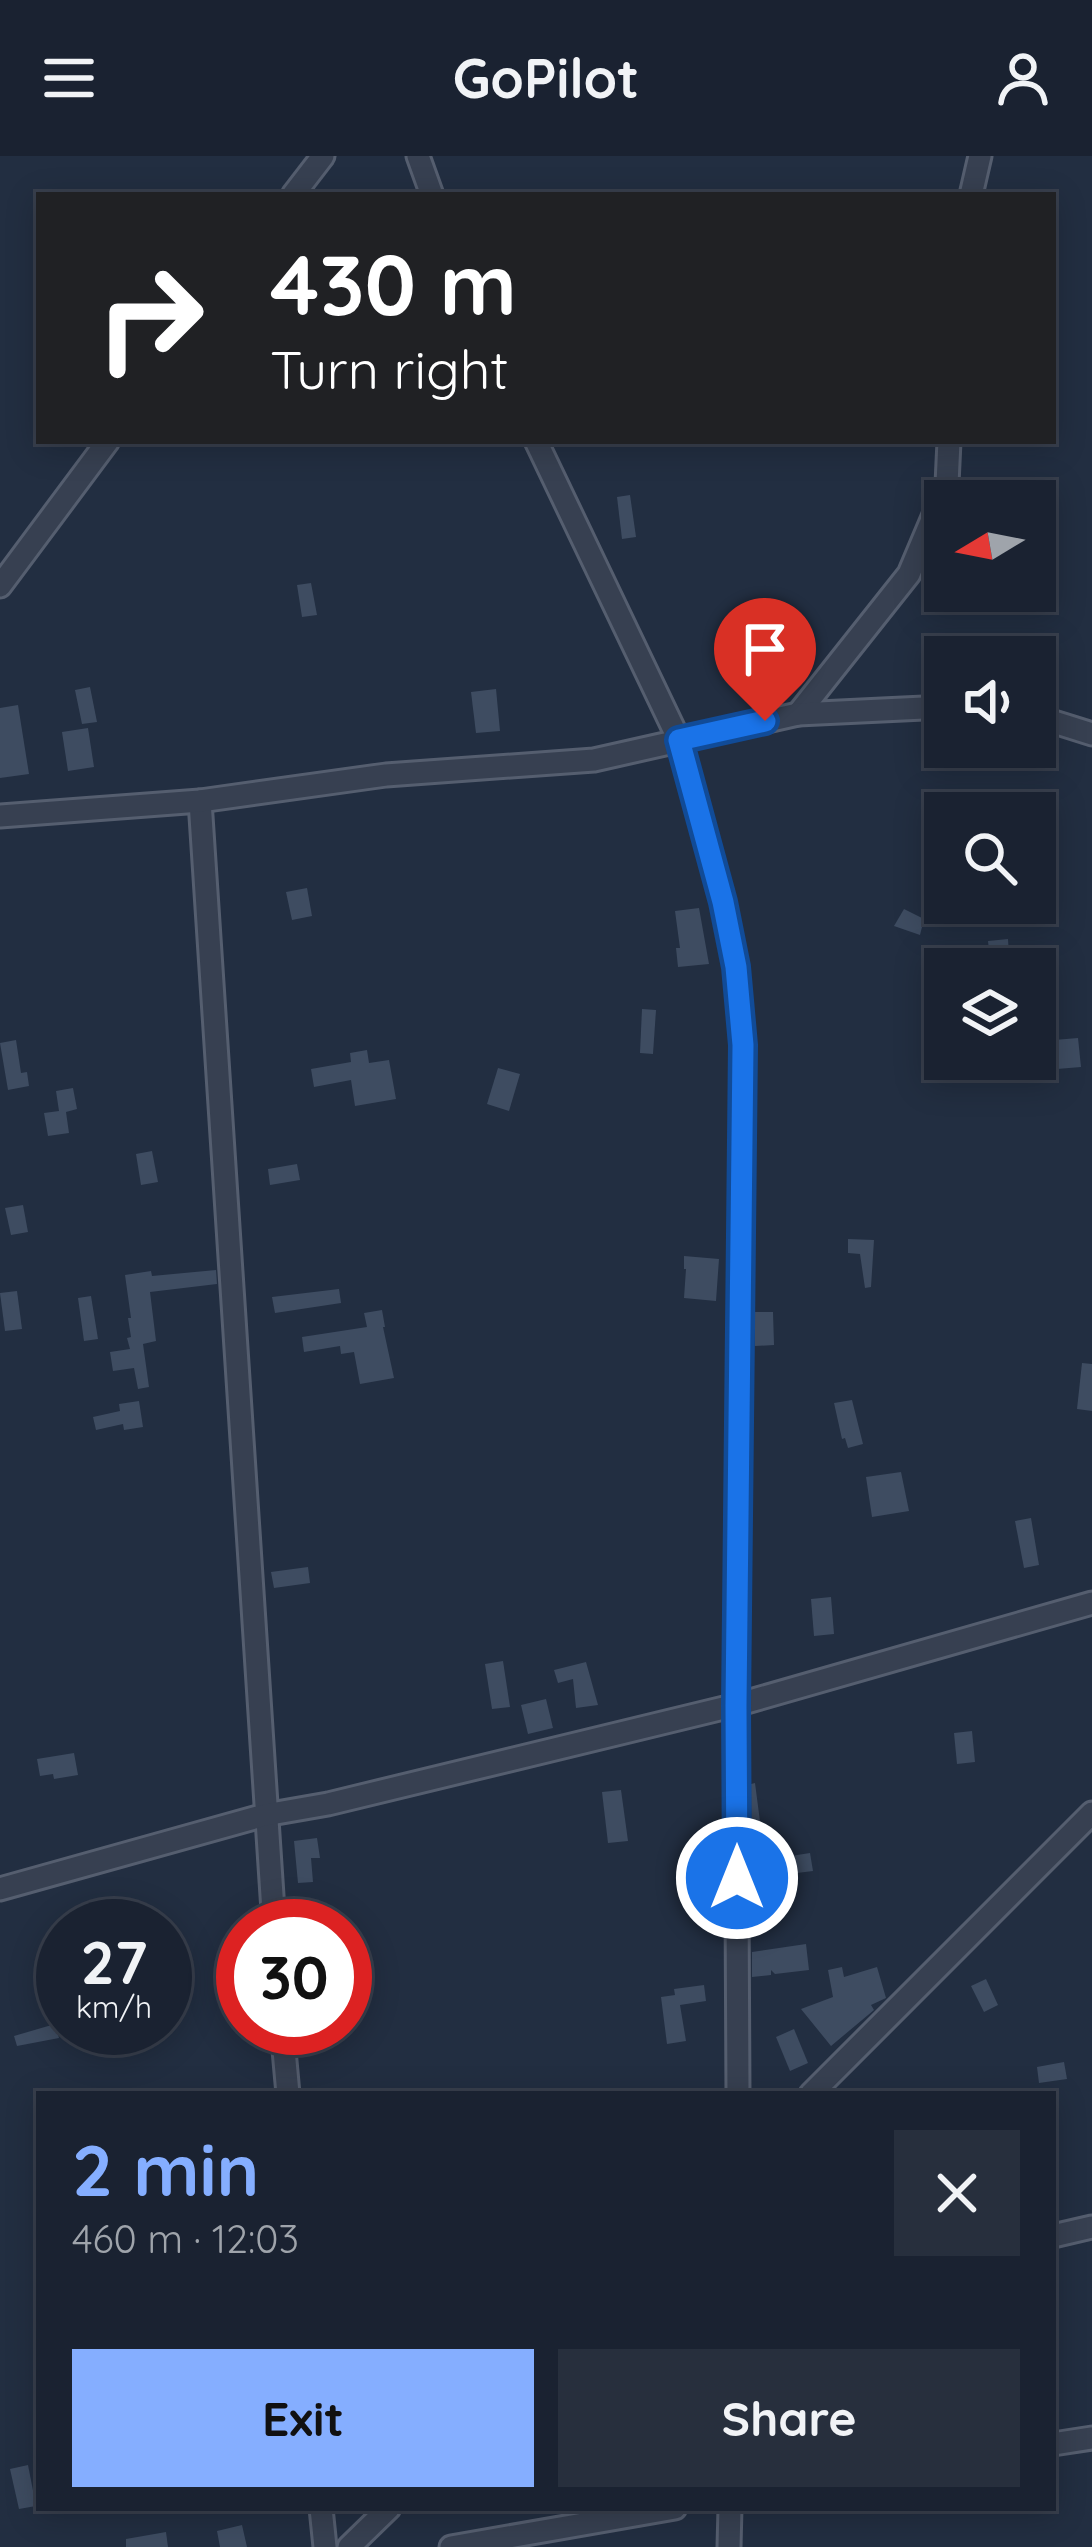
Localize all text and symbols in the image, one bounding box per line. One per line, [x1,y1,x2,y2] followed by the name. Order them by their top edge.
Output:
[453,44,639,112] text: GoPilot
[36,45,102,111] icon: menu
[990,45,1056,111] icon: person
[270,231,517,336] text: 430 m
[72,240,228,396] icon: right
[270,335,509,403] text: Turn right
[924,480,1056,612] north arrow
[924,480,1056,1080] map controls
[714,598,816,721] pin
[732,616,798,682] icon: arrive
[924,636,1056,768] button: sound
[924,792,1056,924] button: search
[924,948,1056,1080] button: layers
[674,1815,800,1941] position arrow
[216,1899,372,2055] speed limit sign: 30
[80,1924,148,1999] text: 27
[76,1988,152,2026] text: km/h
[72,2124,259,2214] text: 2 min
[894,2130,1020,2256] button: close
[72,2214,299,2263] text: 460 m · 12:03
[72,2349,534,2487] button: Exit
[558,2349,1020,2487] button: Share

